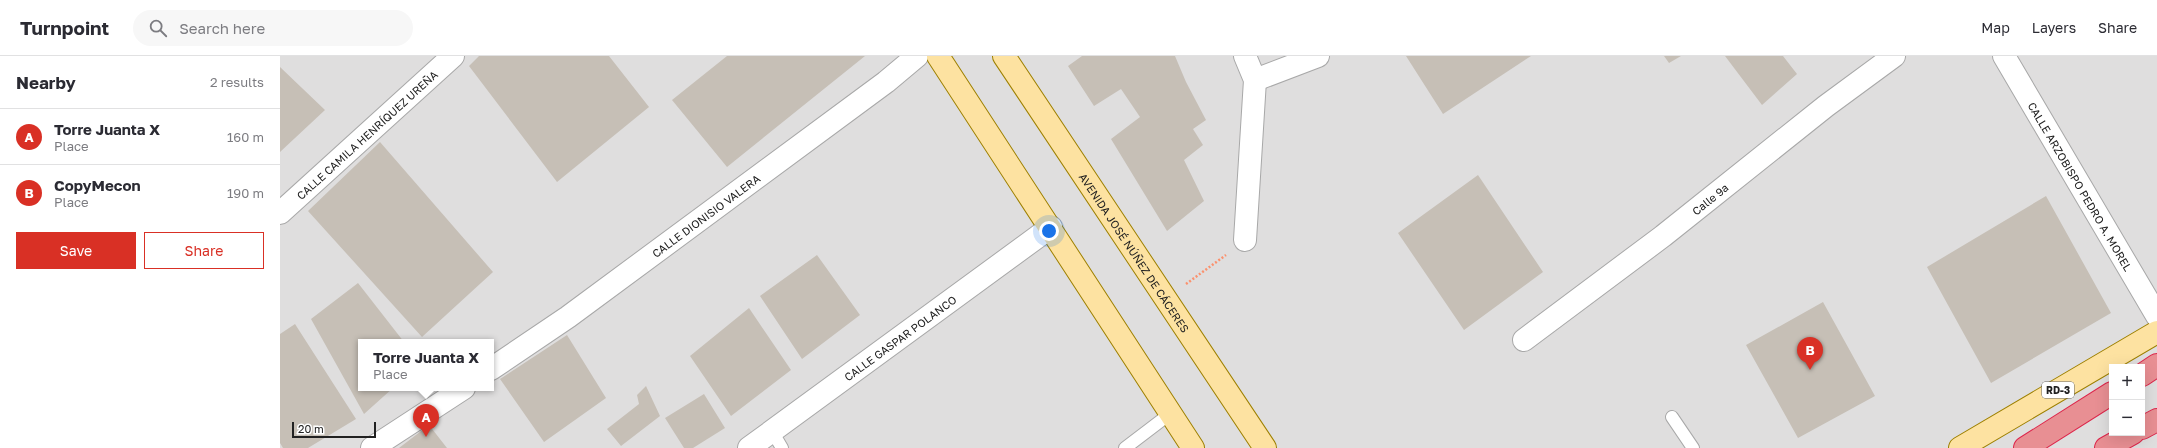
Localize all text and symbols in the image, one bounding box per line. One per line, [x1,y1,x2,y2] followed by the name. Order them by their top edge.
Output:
[133,10,413,46] search box
[20,16,109,39] text: Turnpoint
[147,17,169,39] icon: search
[179,19,265,37] text: Search here
[1981,19,2010,36] text: Map
[2032,19,2076,36] text: Layers
[2098,19,2137,36] text: Share
[294,67,440,202] street label: CALLE CAMILA HENRÍQUEZ UREÑA
[16,72,76,93] text: Nearby
[210,74,264,90] text: 2 results
[2026,99,2136,274] street label: CALLE ARZOBISPO PEDRO A. MOREL
[54,120,160,138] text: Torre Juanta X
[24,129,34,145] text: A
[227,129,264,145] text: 160 m
[54,138,89,154] text: Place
[1077,170,1192,335] street label: AVENIDA JOSÉ NÚÑEZ DE CÁCERES
[649,171,763,259] street label: CALLE DIONISIO VALERA
[54,176,140,194] text: CopyMecon
[1689,181,1731,217] street label: Calle 9ª
[24,185,34,201] text: B
[227,185,264,201] text: 190 m
[54,194,89,210] text: Place
[1039,221,1059,241] your location
[16,232,136,269] button: Save
[144,232,264,269] button: Share
[841,292,959,383] street label: CALLE GASPAR POLANCO
[1797,337,1823,370] pin: B
[358,339,494,391] popup
[373,348,479,366] text: Torre Juanta X
[2109,364,2145,436] map controls
[2109,364,2145,400] button: +
[373,366,408,382] text: Place
[2042,382,2074,398] road number: RD-3
[2109,400,2145,436] button: −
[413,404,439,437] pin: A
[292,420,376,439] scale bar
[298,422,324,435] text: 20 m

